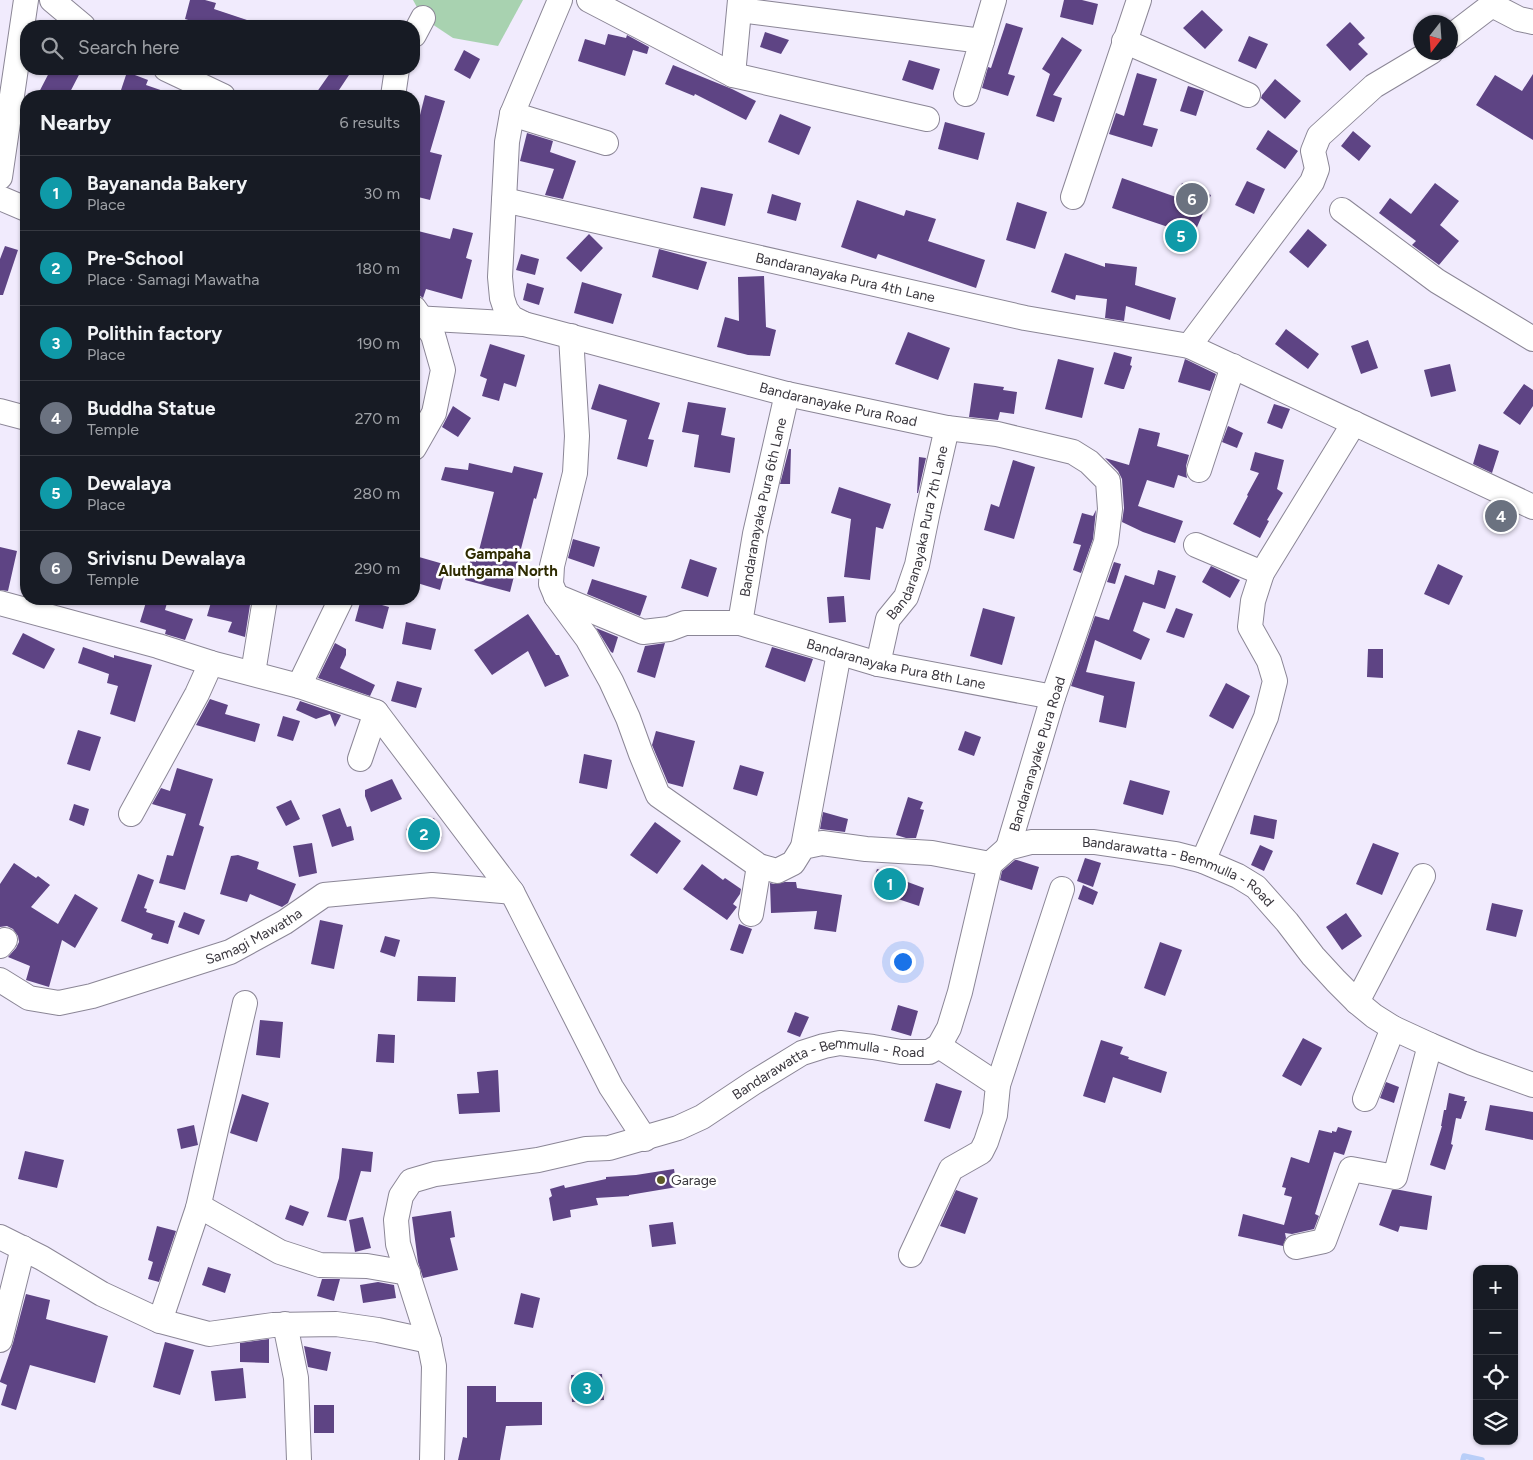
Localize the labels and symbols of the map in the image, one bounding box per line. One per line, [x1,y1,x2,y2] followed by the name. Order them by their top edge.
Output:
[1413,15,1458,60] north arrow
[1176,180,1208,218] pin: 6
[1165,217,1197,255] pin: 5
[754,249,937,306] street label: Bandaranayaka Pura 4th Lane
[757,379,919,430] street label: Bandaranayake Pura Road
[737,416,790,598] street label: Bandaranayaka Pura 6th Lane
[883,444,952,623] street label: Bandaranayaka Pura 7th Lane
[1485,497,1517,535] pin: 4
[438,545,558,580] district label: Gampaha Aluthgama North
[804,635,987,693] street label: Bandaranayaka Pura 8th Lane
[1006,675,1069,834] street label: Bandaranayake Pura Road
[408,815,440,853] pin: 2
[1082,834,1277,910] street label: Bandarawatta - Bemmulla - Road
[874,865,906,903] pin: 1
[203,905,305,968] street label: Samagi Mawatha
[890,949,916,975] your location
[729,1034,924,1103] street label: Bandarawatta - Bemmulla - Road
[671,1172,717,1189] place label: Garage
[655,1174,667,1186] marker: Garage
[571,1369,603,1407] pin: 3

